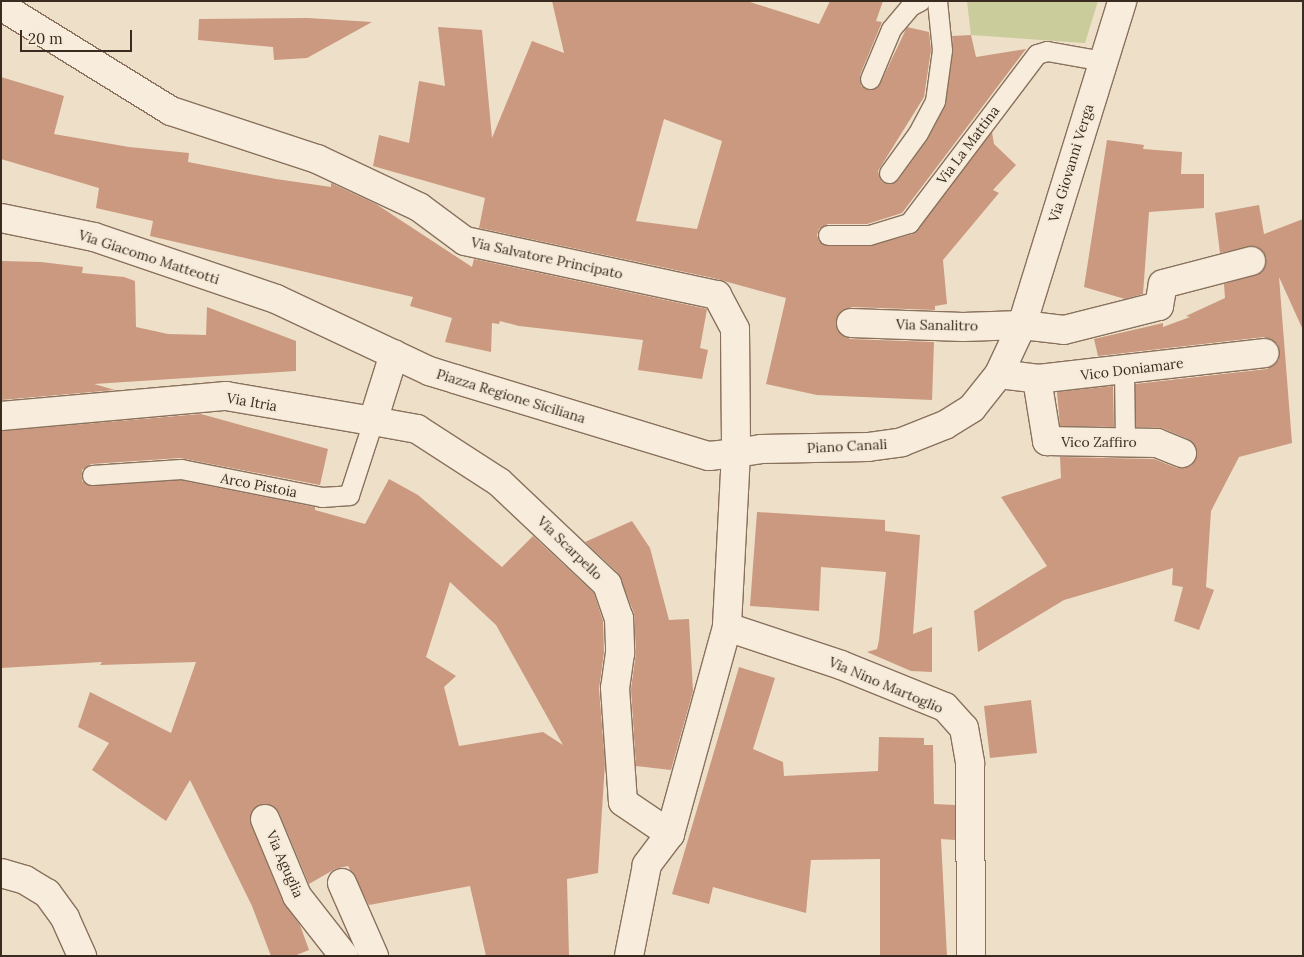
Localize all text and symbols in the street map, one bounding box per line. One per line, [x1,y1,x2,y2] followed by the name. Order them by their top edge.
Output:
[22,20,135,52] scale bar
[28,29,63,48] text: 20 m
[1045,102,1097,224] street label: Via Giovanni Verga
[933,103,1003,187] street label: Via La Mattina
[76,226,222,288] street label: Via Giacomo Matteotti
[469,234,625,282] street label: Via Salvatore Principato
[896,316,978,334] street label: Via Sanalitro
[1080,354,1184,384] street label: Vico Doniamare
[434,365,588,427] street label: Piazza Regione Siciliana
[225,389,279,415] street label: Via Itria
[1061,434,1137,450] street label: Vico Zaffiro
[806,436,888,456] street label: Piano Canali
[219,469,299,501] street label: Arco Pistoia
[534,513,606,583] street label: Via Scarpello
[826,653,946,717] street label: Via Nino Martoglio
[263,828,307,900] street label: Via Aguglia

